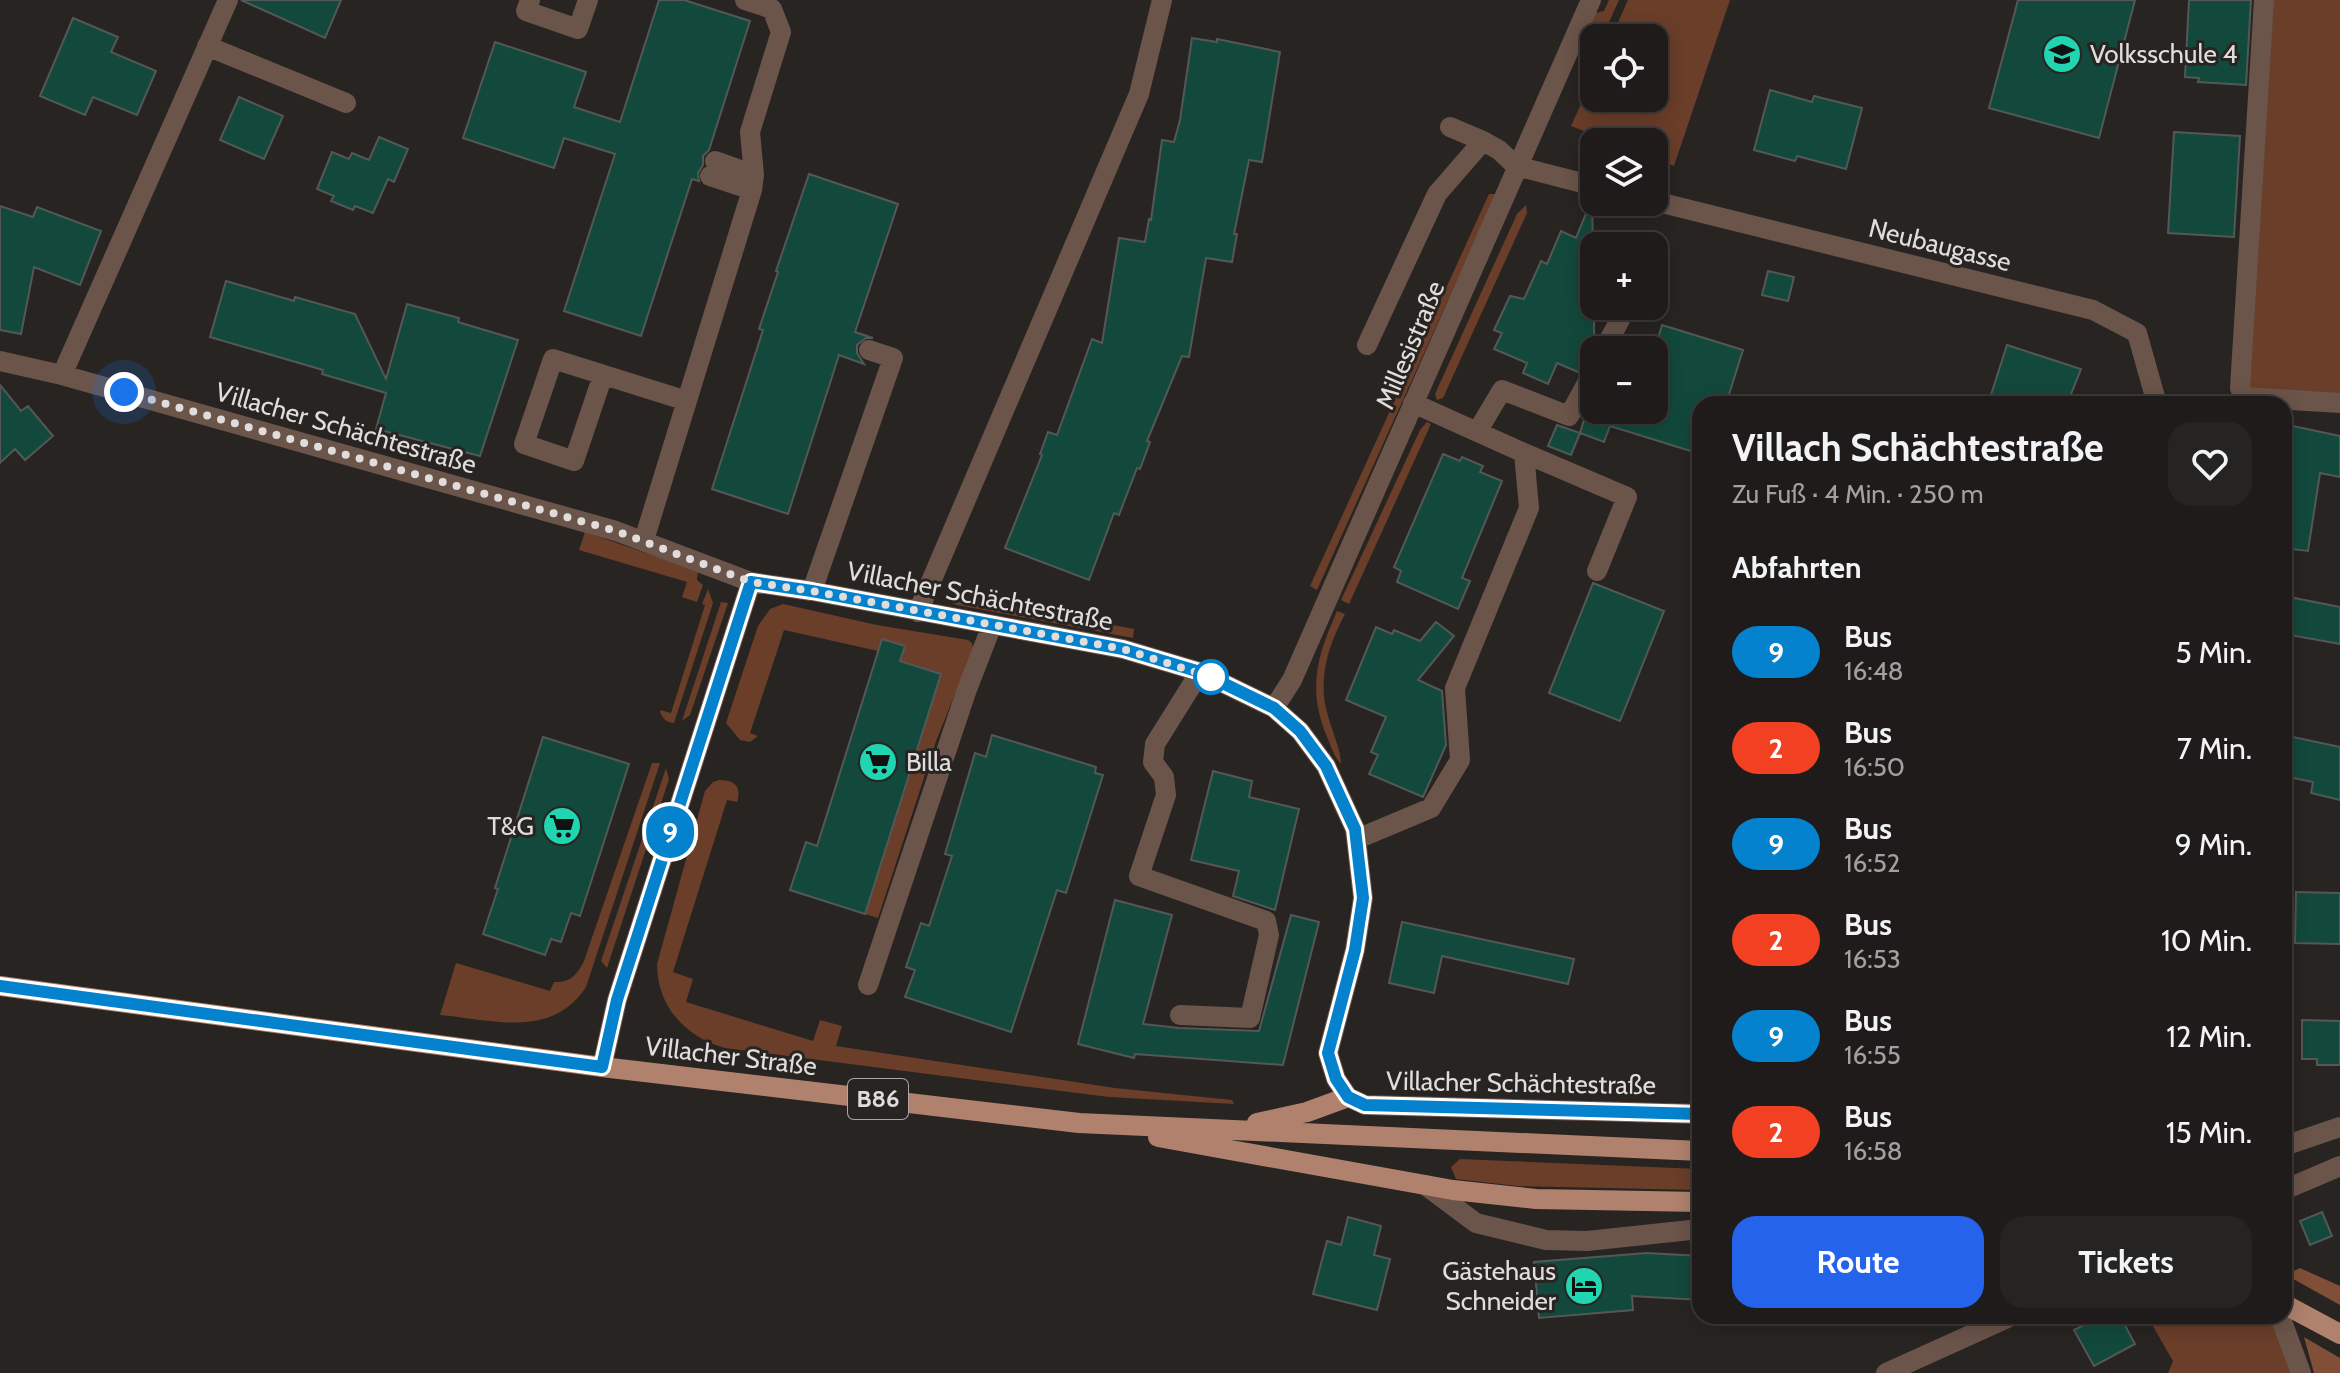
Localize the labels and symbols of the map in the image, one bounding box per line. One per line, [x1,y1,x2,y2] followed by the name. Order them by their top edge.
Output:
[2041,33,2083,75] school or university icon: Volksschule 4
[2090,38,2238,70] place label: Volksschule 4
[1865,212,2015,278] street label: Neubaugasse
[1369,276,1451,414] street label: Millesistraße
[104,372,144,412] your location
[212,375,480,481] street label: Villacher Schächtestraße
[844,555,1116,637] street label: Villacher Schächtestraße
[1194,660,1228,694] unlabelled marker
[857,741,899,783] supermarket icon: Billa
[906,746,952,778] place label: Billa
[541,805,583,847] supermarket icon: T&G
[644,806,696,858] line badge: 9
[487,810,534,842] place label: T&G
[643,1030,819,1082] street label: Villacher Straße
[1386,1065,1656,1101] street label: Villacher Schächtestraße
[848,1079,908,1119] road number: B86
[1442,1255,1557,1317] place label: Gästehaus Schneider
[1563,1265,1605,1307] hotel icon: Gästehaus Schneider

